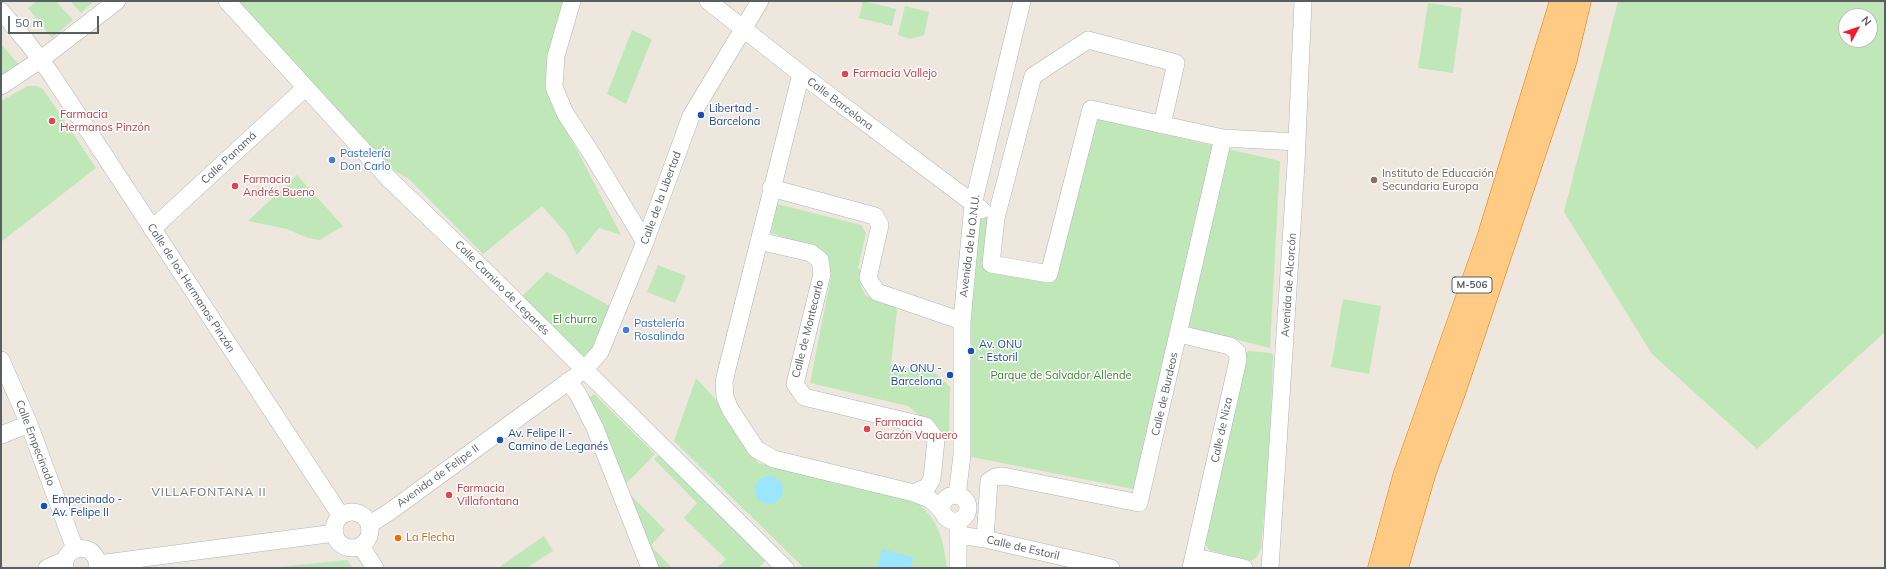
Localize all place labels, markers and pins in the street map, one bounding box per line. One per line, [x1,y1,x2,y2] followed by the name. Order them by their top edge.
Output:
[853,67,937,81] place label: Farmacia Vallejo
[840,69,850,79] marker: Farmacia Vallejo
[709,102,760,128] place label: Libertad - Barcelona
[60,108,150,134] place label: Farmacia Hermanos Pinzón
[696,110,706,120] marker: Libertad - Barcelona
[47,116,57,126] marker: Farmacia Hermanos Pinzón
[340,147,391,173] place label: Pastelería Don Carlo
[327,155,337,165] marker: Pastelería Don Carlo
[1382,167,1494,193] place label: Instituto de Educación Secundaria Europa
[243,173,315,199] place label: Farmacia Andrés Bueno
[1369,175,1379,185] marker: Instituto de Educación Secundaria Europa
[230,181,240,191] marker: Farmacia Andrés Bueno
[634,317,685,343] place label: Pastelería Rosalinda
[621,325,631,335] marker: Pastelería Rosalinda
[979,338,1022,364] place label: Av. ONU - Estoril
[966,346,976,356] marker: Av. ONU - Estoril
[891,362,942,388] place label: Av. ONU - Barcelona
[945,370,955,380] marker: Av. ONU - Barcelona
[875,416,958,442] place label: Farmacia Garzón Vaquero
[862,424,872,434] marker: Farmacia Garzón Vaquero
[508,427,608,453] place label: Av. Felipe II - Camino de Leganés
[495,435,505,445] marker: Av. Felipe II - Camino de Leganés
[457,482,519,508] place label: Farmacia Villafontana
[444,490,454,500] marker: Farmacia Villafontana
[52,493,122,519] place label: Empecinado - Av. Felipe II
[39,501,49,511] marker: Empecinado - Av. Felipe II
[406,531,455,545] place label: La Flecha
[393,533,403,543] marker: La Flecha

